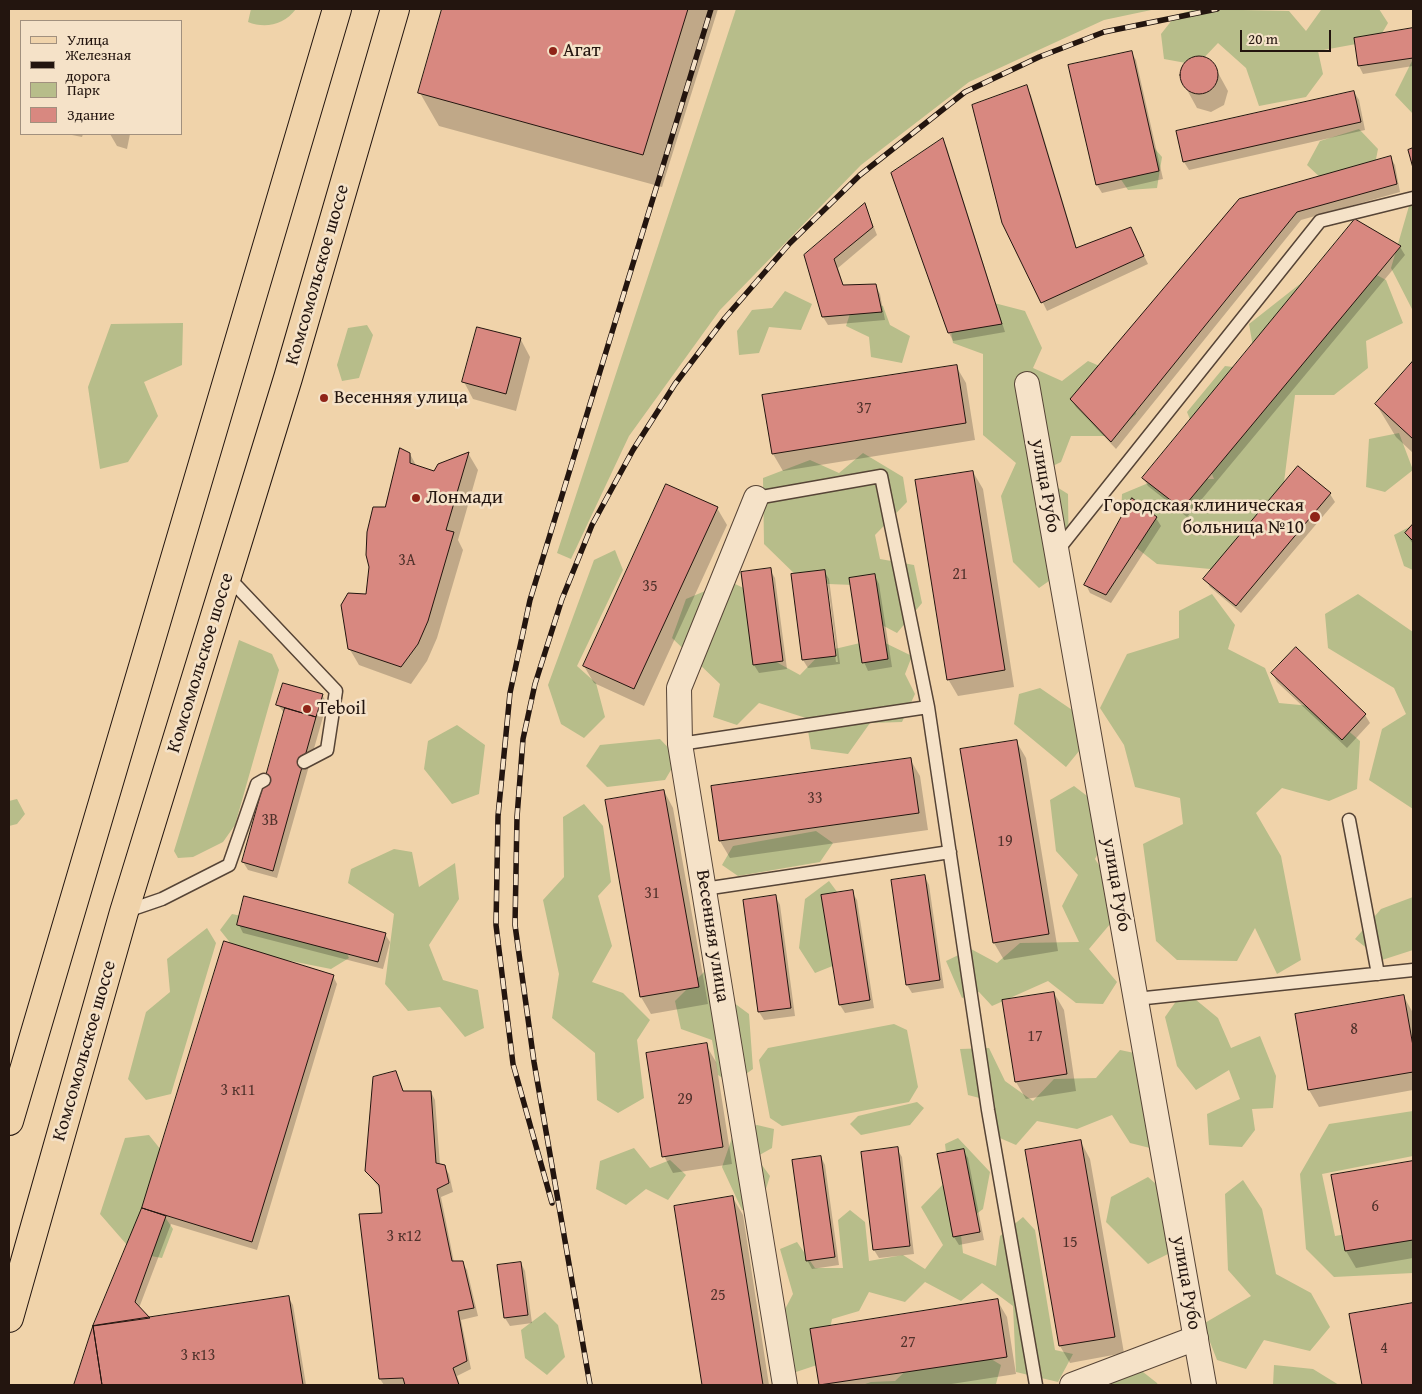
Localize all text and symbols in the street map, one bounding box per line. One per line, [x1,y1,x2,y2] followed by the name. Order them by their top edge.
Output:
[20,20,182,135] legend
[1242,20,1333,52] scale bar
[1248,28,1278,49] text: 20 m
[67,29,109,50] text: Улица
[563,40,601,62] place label: Агат
[65,44,131,86] text: Железная дорога
[547,45,559,57] marker: Агат
[67,79,100,100] text: Парк
[67,104,115,125] text: Здание
[281,182,355,368] street label: Комсомольское шоссе
[334,387,468,409] place label: Весенняя улица
[318,392,330,404] marker: Весенняя улица
[856,399,872,419] house number: 37
[1026,437,1064,535] street label: улица Рубо
[426,487,503,509] place label: Лонмади
[410,492,422,504] marker: Лонмади
[1103,495,1304,539] place label: Городская клиническая больница №10
[1308,510,1322,524] marker: Городская клиническая больница №10
[398,551,416,571] house number: 3А
[952,565,968,585] house number: 21
[163,570,239,756] street label: Комсомольское шоссе
[642,577,658,597] house number: 35
[317,698,366,720] place label: Teboil
[301,703,313,715] marker: Teboil
[807,789,823,809] house number: 33
[262,811,278,831] house number: 3В
[997,832,1013,852] house number: 19
[1097,836,1135,934] street label: улица Рубо
[690,868,734,1004] street label: Весенняя улица
[644,884,660,904] house number: 31
[48,958,122,1144] street label: Комсомольское шоссе
[1350,1020,1358,1040] house number: 8
[1027,1027,1043,1047] house number: 17
[220,1081,256,1101] house number: 3 к11
[677,1090,693,1110] house number: 29
[1371,1197,1379,1217] house number: 6
[386,1227,422,1247] house number: 3 к12
[1062,1233,1078,1253] house number: 15
[1167,1234,1205,1332] street label: улица Рубо
[710,1286,726,1306] house number: 25
[900,1333,916,1353] house number: 27
[1380,1339,1388,1359] house number: 4
[180,1346,216,1366] house number: 3 к13

